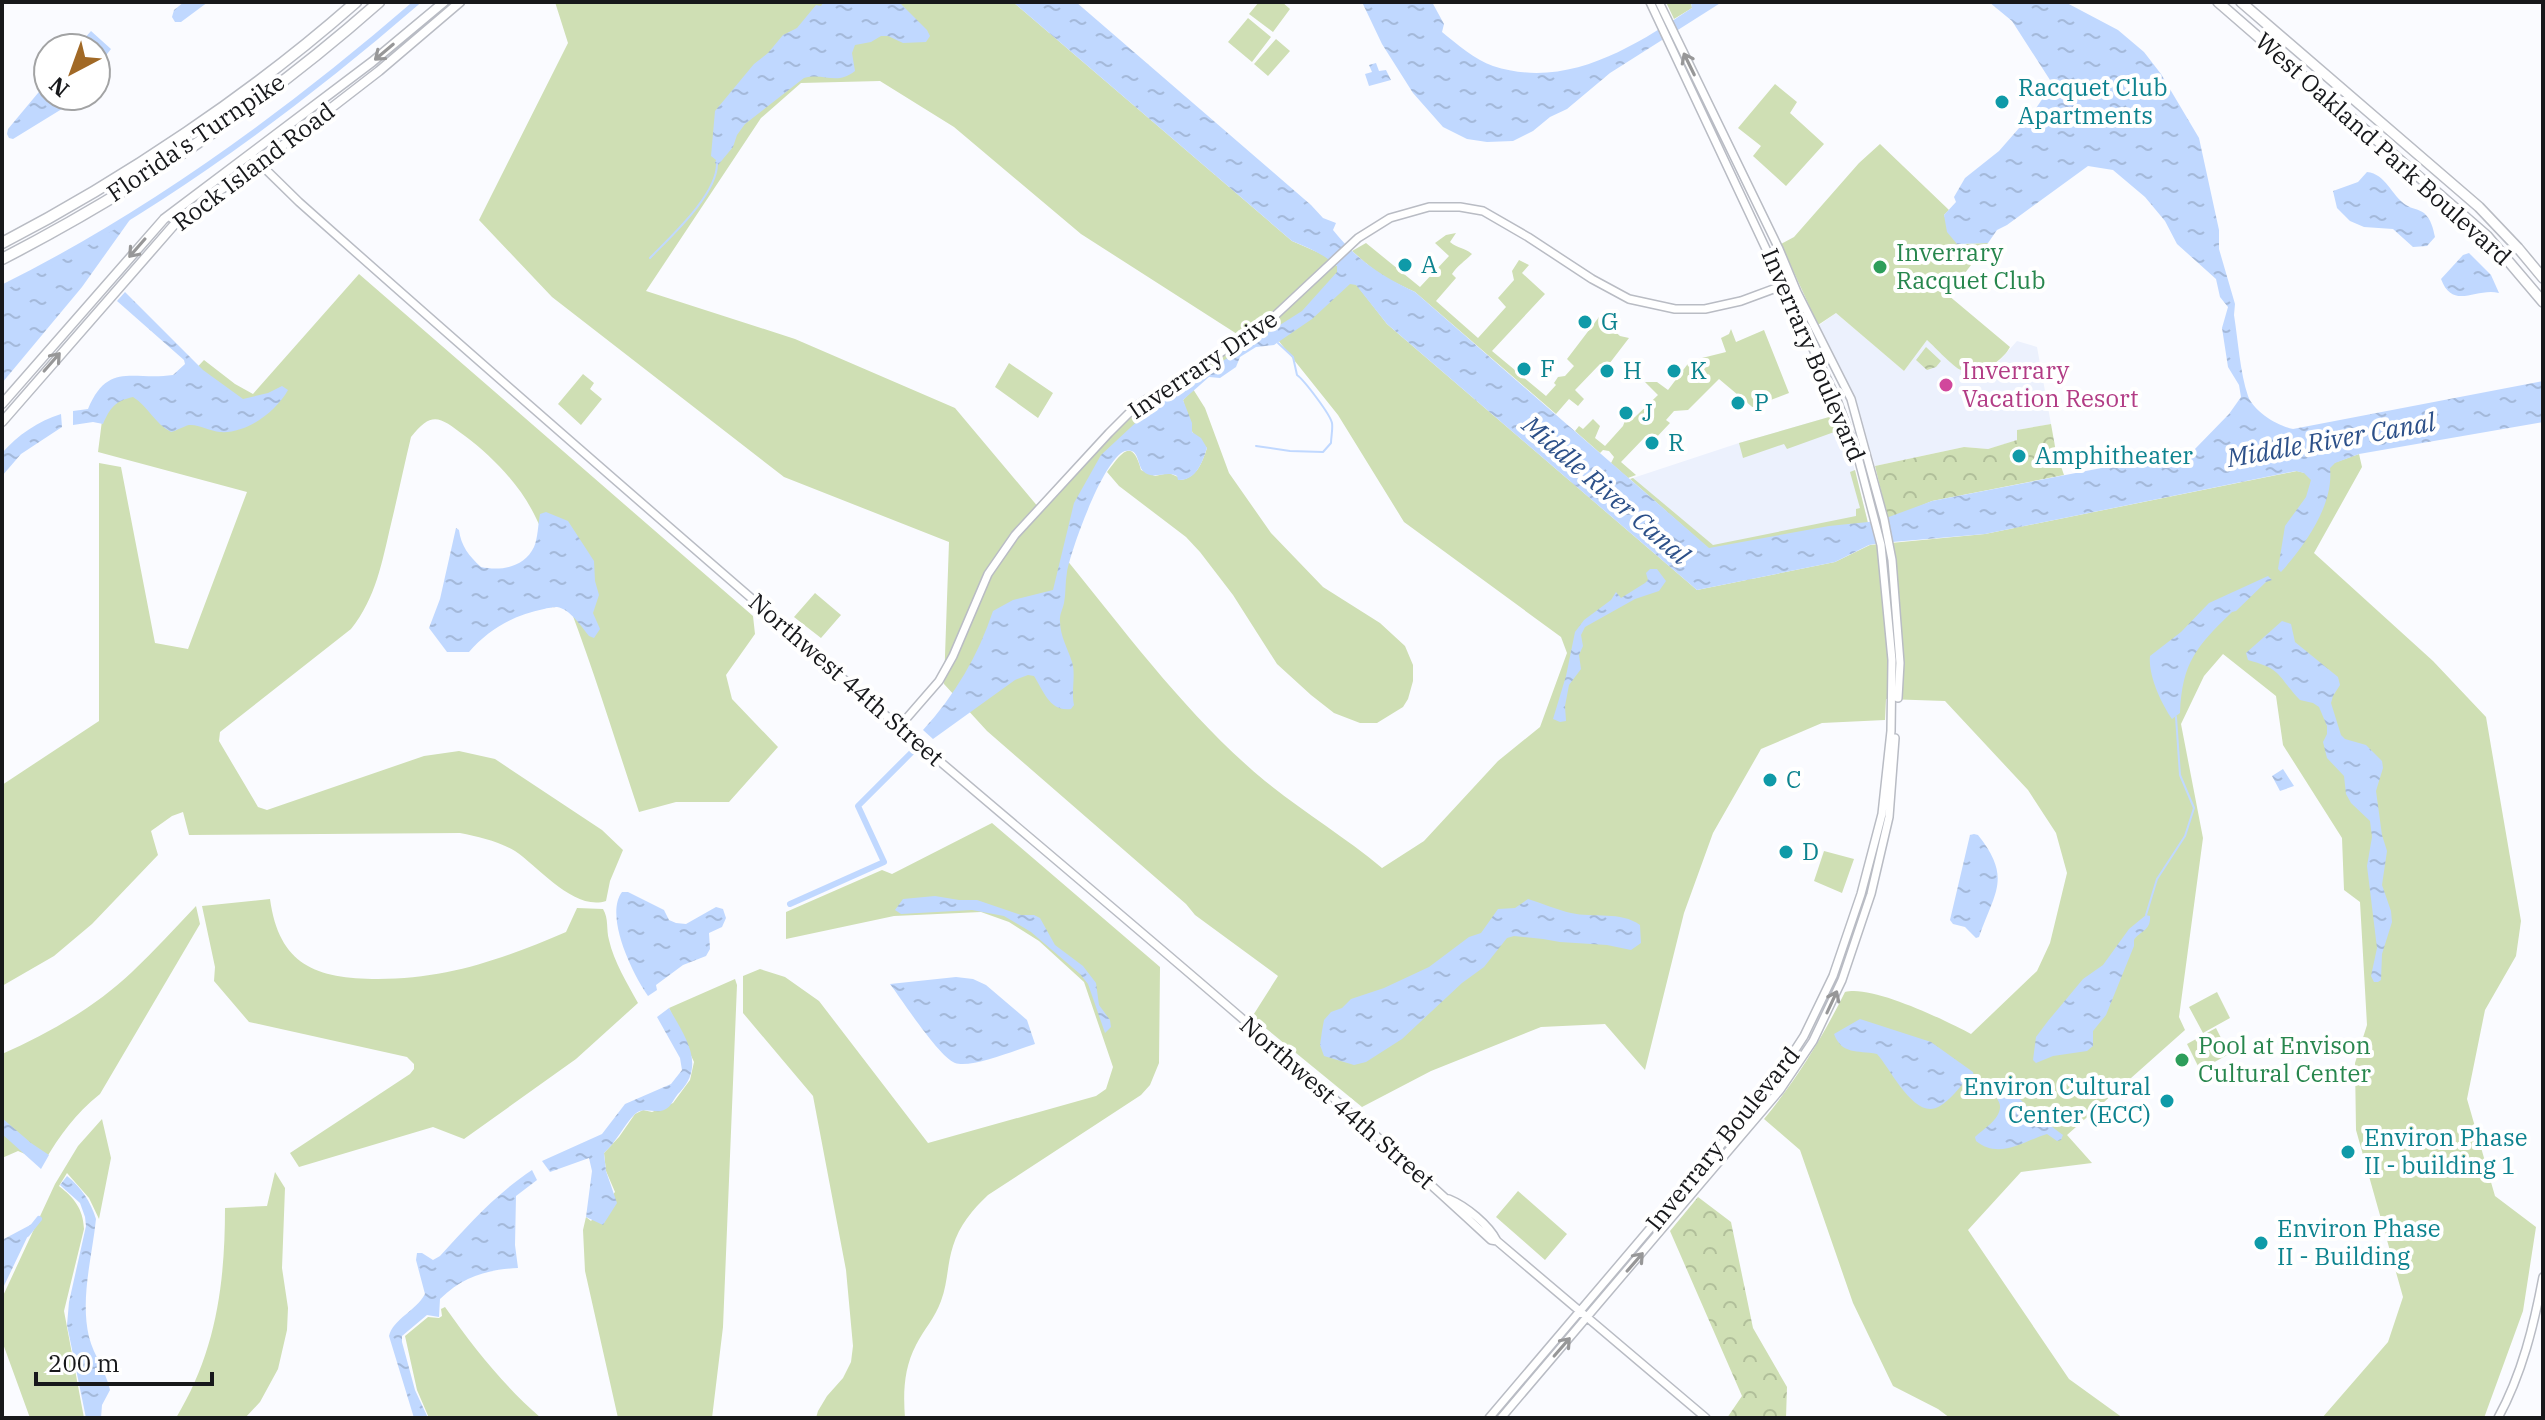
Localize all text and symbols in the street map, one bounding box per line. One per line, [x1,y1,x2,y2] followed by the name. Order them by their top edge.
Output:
[2249,25,2518,272] street label: West Oakland Park Boulevard
[32,32,112,112] north arrow
[374,43,395,61] one-way arrow
[1681,52,1696,76] one-way arrow
[100,66,291,209] street label: Florida's Turnpike
[42,71,75,104] text: N
[2018,71,2168,131] place label: Racquet Club Apartments
[1993,93,2011,111] marker: Racquet Club Apartments
[166,95,341,238] street label: Rock Island Road
[1896,236,2046,296] place label: Inverrary Racquet Club
[128,237,146,258] one-way arrow
[1755,243,1873,466] street label: Inverrary Boulevard
[1421,248,1438,280] place label: A
[1396,256,1414,274] marker: A
[1871,258,1889,276] marker: Inverrary Racquet Club
[1122,302,1283,426] street label: Inverrary Drive
[1601,305,1618,337] place label: G
[1576,313,1594,331] marker: G
[1540,352,1555,384] place label: F
[43,353,61,373] one-way arrow
[1623,354,1642,386] place label: H
[1690,354,1707,386] place label: K
[1962,354,2138,414] place label: Inverrary Vacation Resort
[1515,360,1533,378] marker: F
[1598,362,1616,380] marker: H
[1665,362,1683,380] marker: K
[1937,376,1955,394] marker: Inverrary Vacation Resort
[1754,386,1769,418] place label: P
[1729,394,1747,412] marker: P
[1642,396,1653,428] place label: J
[1617,404,1635,422] marker: J
[2223,404,2438,474] water label: Middle River Canal
[1515,407,1698,572] water label: Middle River Canal
[1668,426,1684,458] place label: R
[1643,434,1661,452] marker: R
[2035,439,2193,471] place label: Amphitheater
[2010,447,2028,465] marker: Amphitheater
[742,586,951,773] street label: Northwest 44th Street
[1786,763,1802,795] place label: C
[1761,771,1779,789] marker: C
[1802,835,1819,867] place label: D
[1777,843,1795,861] marker: D
[1825,990,1840,1014] one-way arrow
[1233,1009,1442,1196] street label: Northwest 44th Street
[2198,1029,2371,1089] place label: Pool at Envison Cultural Center
[1638,1040,1806,1237] street label: Inverrary Boulevard
[2173,1051,2191,1069] marker: Pool at Envison Cultural Center
[1963,1070,2151,1130] place label: Environ Cultural Center (ECC)
[2158,1092,2176,1110] marker: Environ Cultural Center (ECC)
[2364,1121,2528,1181] place label: Environ Phase II - building 1
[2339,1143,2357,1161] marker: Environ Phase II - building 1
[2277,1212,2441,1272] place label: Environ Phase II - Building
[2252,1234,2270,1252] marker: Environ Phase II - Building
[1626,1252,1644,1273] one-way arrow
[36,1336,212,1386] scale bar
[1553,1337,1571,1357] one-way arrow
[48,1347,120,1379] text: 200 m

